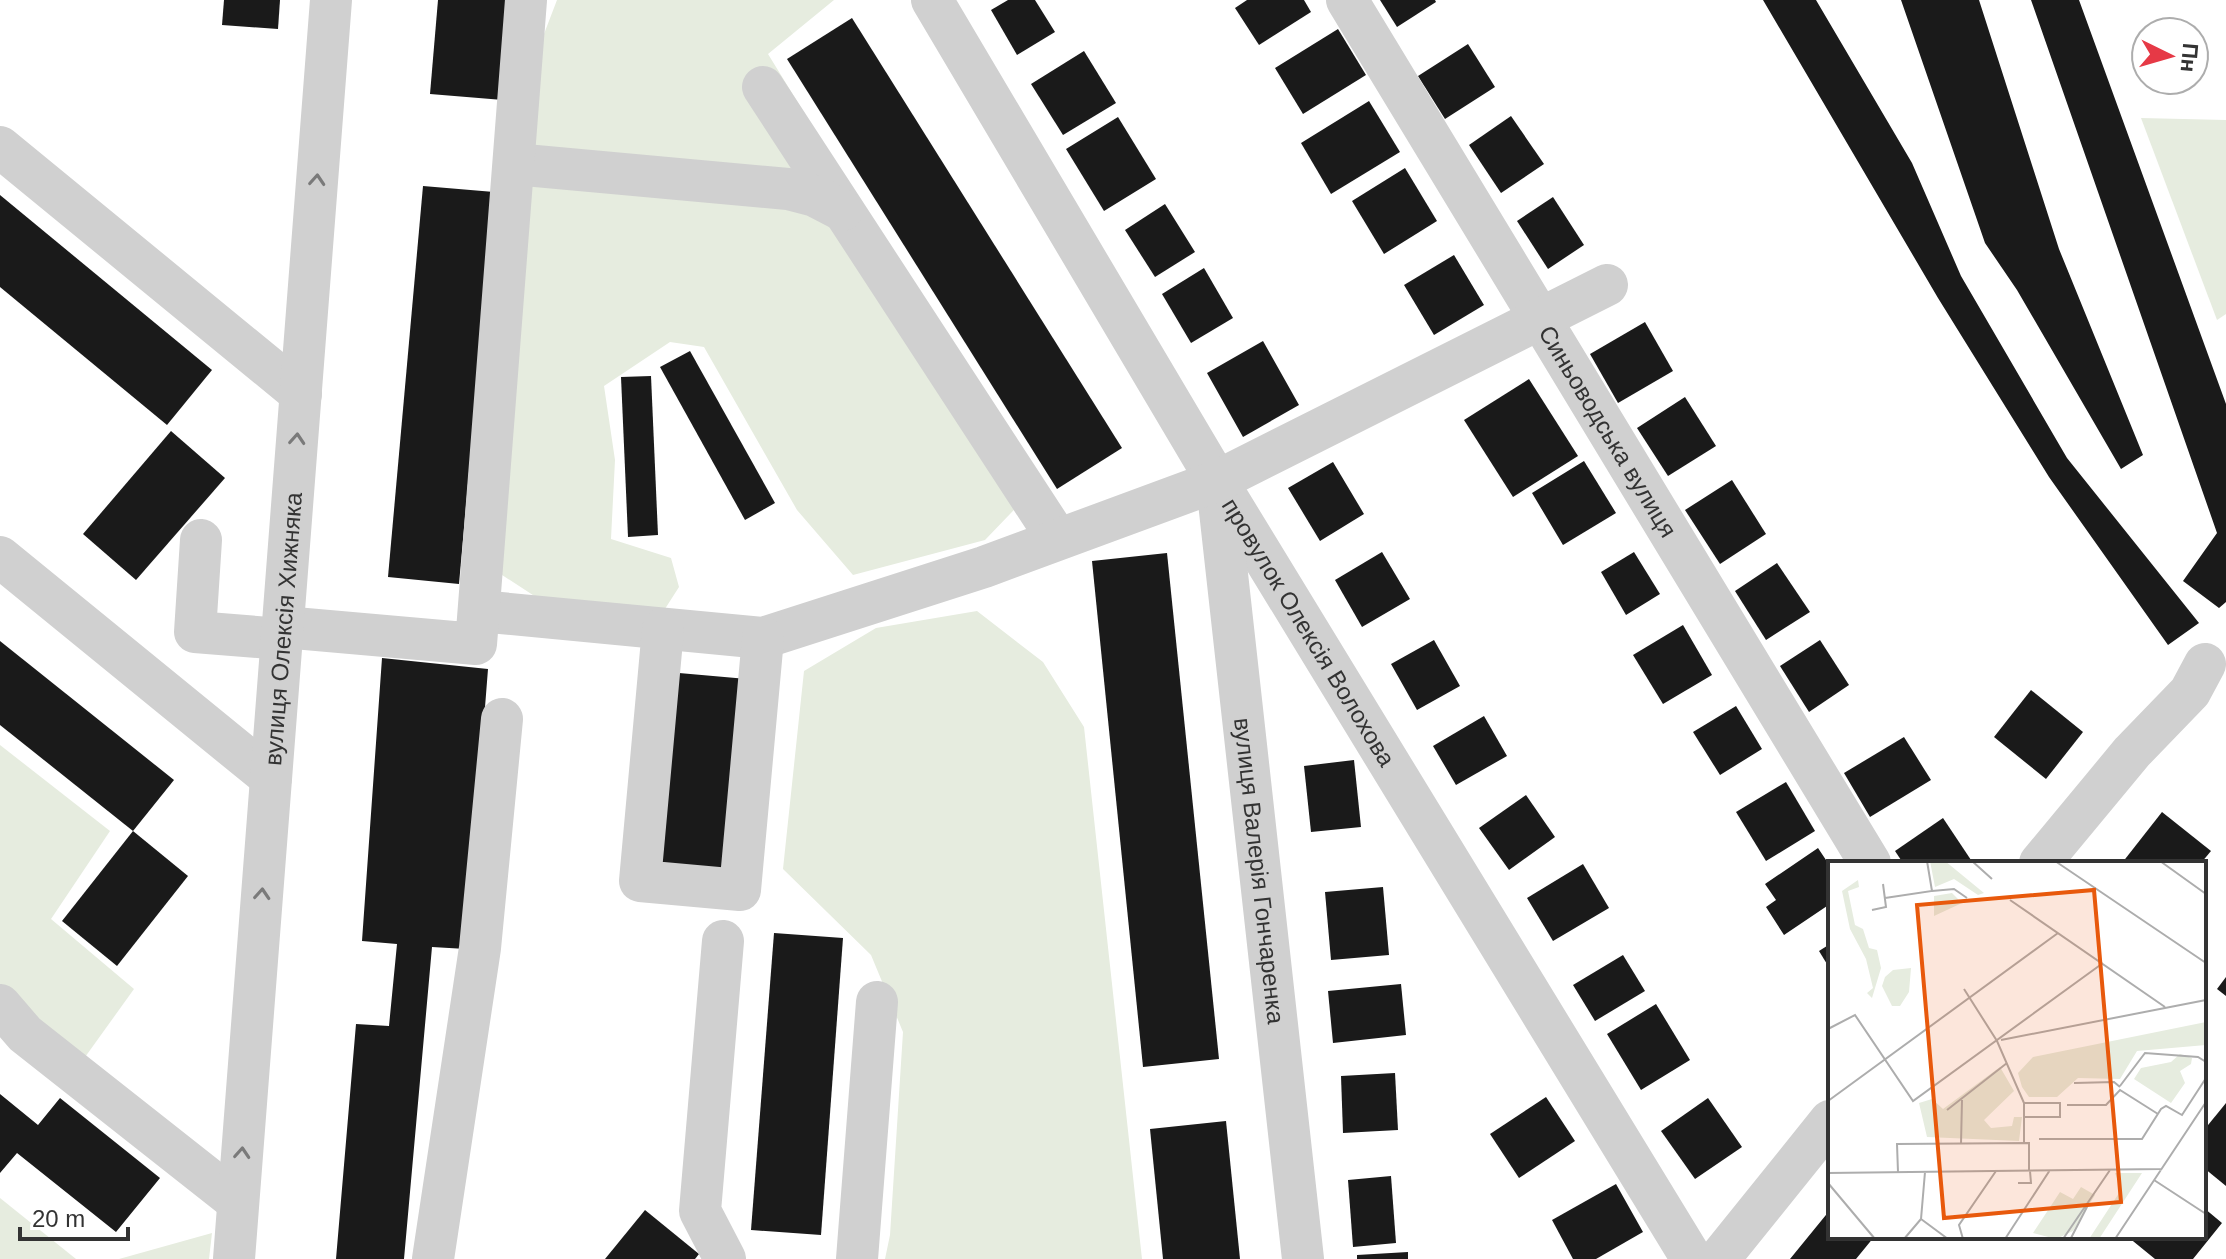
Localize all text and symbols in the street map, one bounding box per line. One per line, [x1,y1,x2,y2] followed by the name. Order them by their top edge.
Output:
[2130,16,2210,96] north arrow
[2176,42,2203,73] text: Пн
[308,173,325,186] one-way arrow
[1534,320,1683,542] street label: Синьоводська вулиця
[288,432,305,445] one-way arrow
[259,490,307,767] street label: вулиця Олексія Хижняка
[1217,493,1402,771] street label: провулок Олексія Волохова
[1230,716,1290,1026] street label: вулиця Валерія Гончаренка
[1828,861,2206,1239] inset map
[253,887,270,900] one-way arrow
[233,1146,250,1159] one-way arrow
[20,1191,128,1241] scale bar
[32,1205,85,1232] text: 20 m

